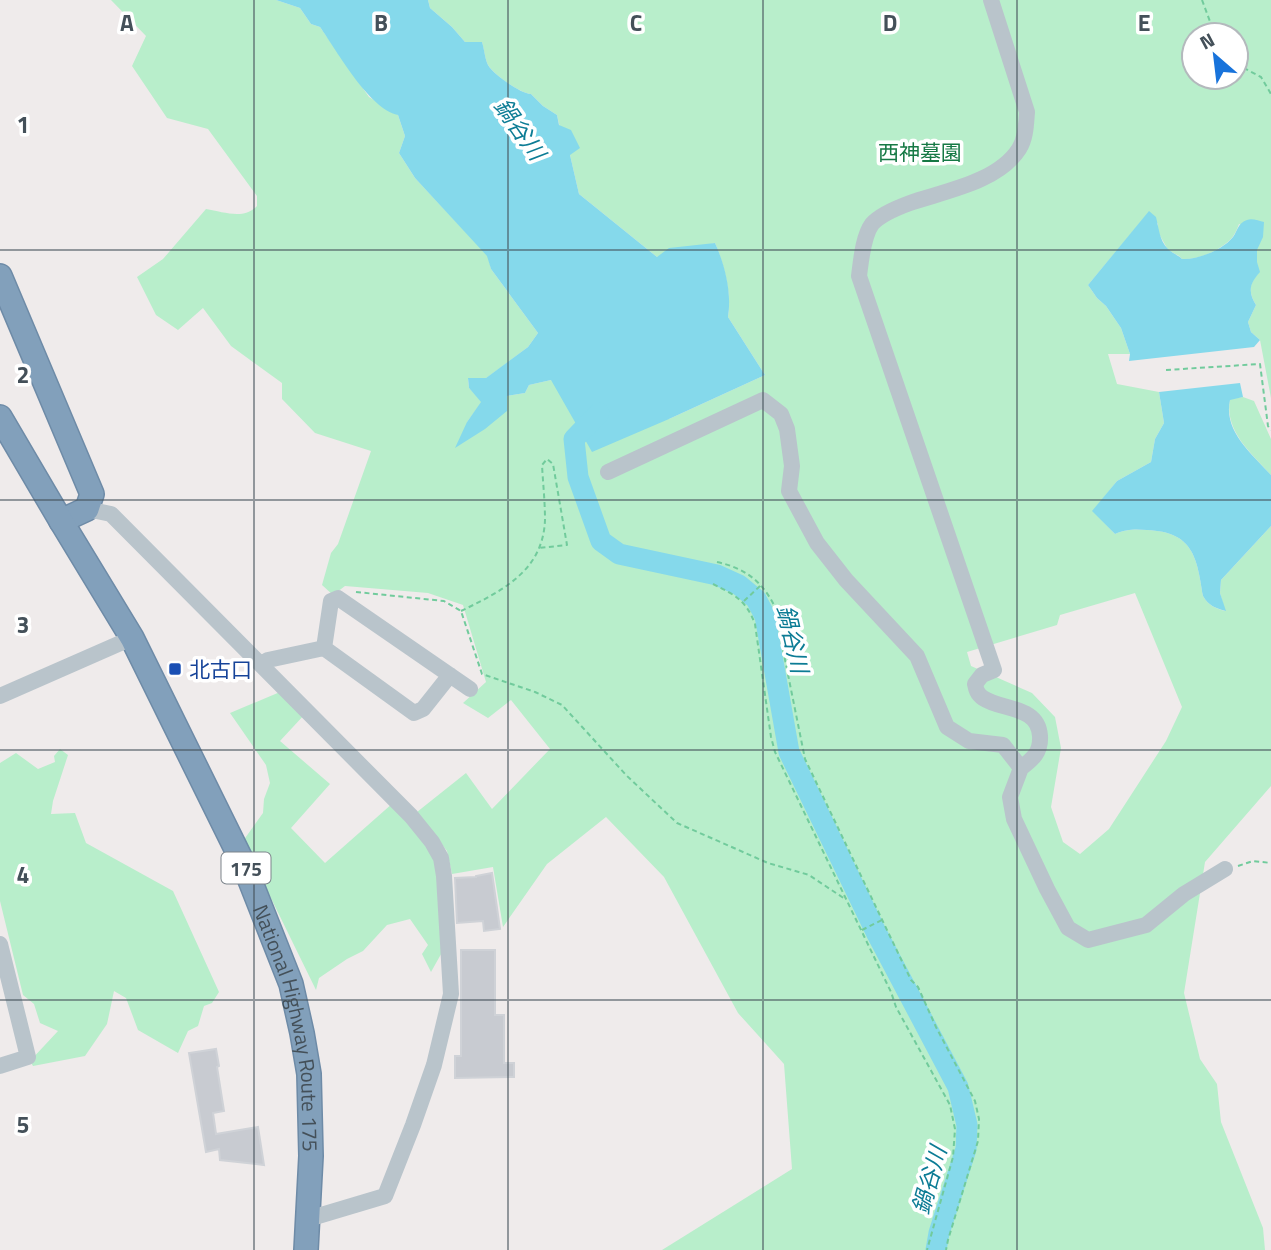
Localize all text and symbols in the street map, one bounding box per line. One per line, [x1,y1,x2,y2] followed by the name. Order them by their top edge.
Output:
[120,5,134,40] text: A
[374,5,388,40] text: B
[630,5,642,40] text: C
[883,5,897,40] text: D
[1138,5,1150,40] text: E
[1180,21,1250,91] north arrow
[1194,25,1219,56] text: N
[486,91,556,170] water label: 鍋谷川
[17,107,29,142] text: 1
[878,136,962,168] park label: 西神墓園
[17,357,29,392] text: 2
[768,601,818,679] water label: 鍋谷川
[17,607,29,642] text: 3
[189,653,252,685] place label: 北古口
[167,661,183,677] marker: 北古口
[222,852,270,884] road number: 175
[17,857,29,892] text: 4
[245,900,327,1152] street label: National Highway Route 175
[17,1107,29,1142] text: 5
[903,1139,956,1218] water label: 鍋谷川

